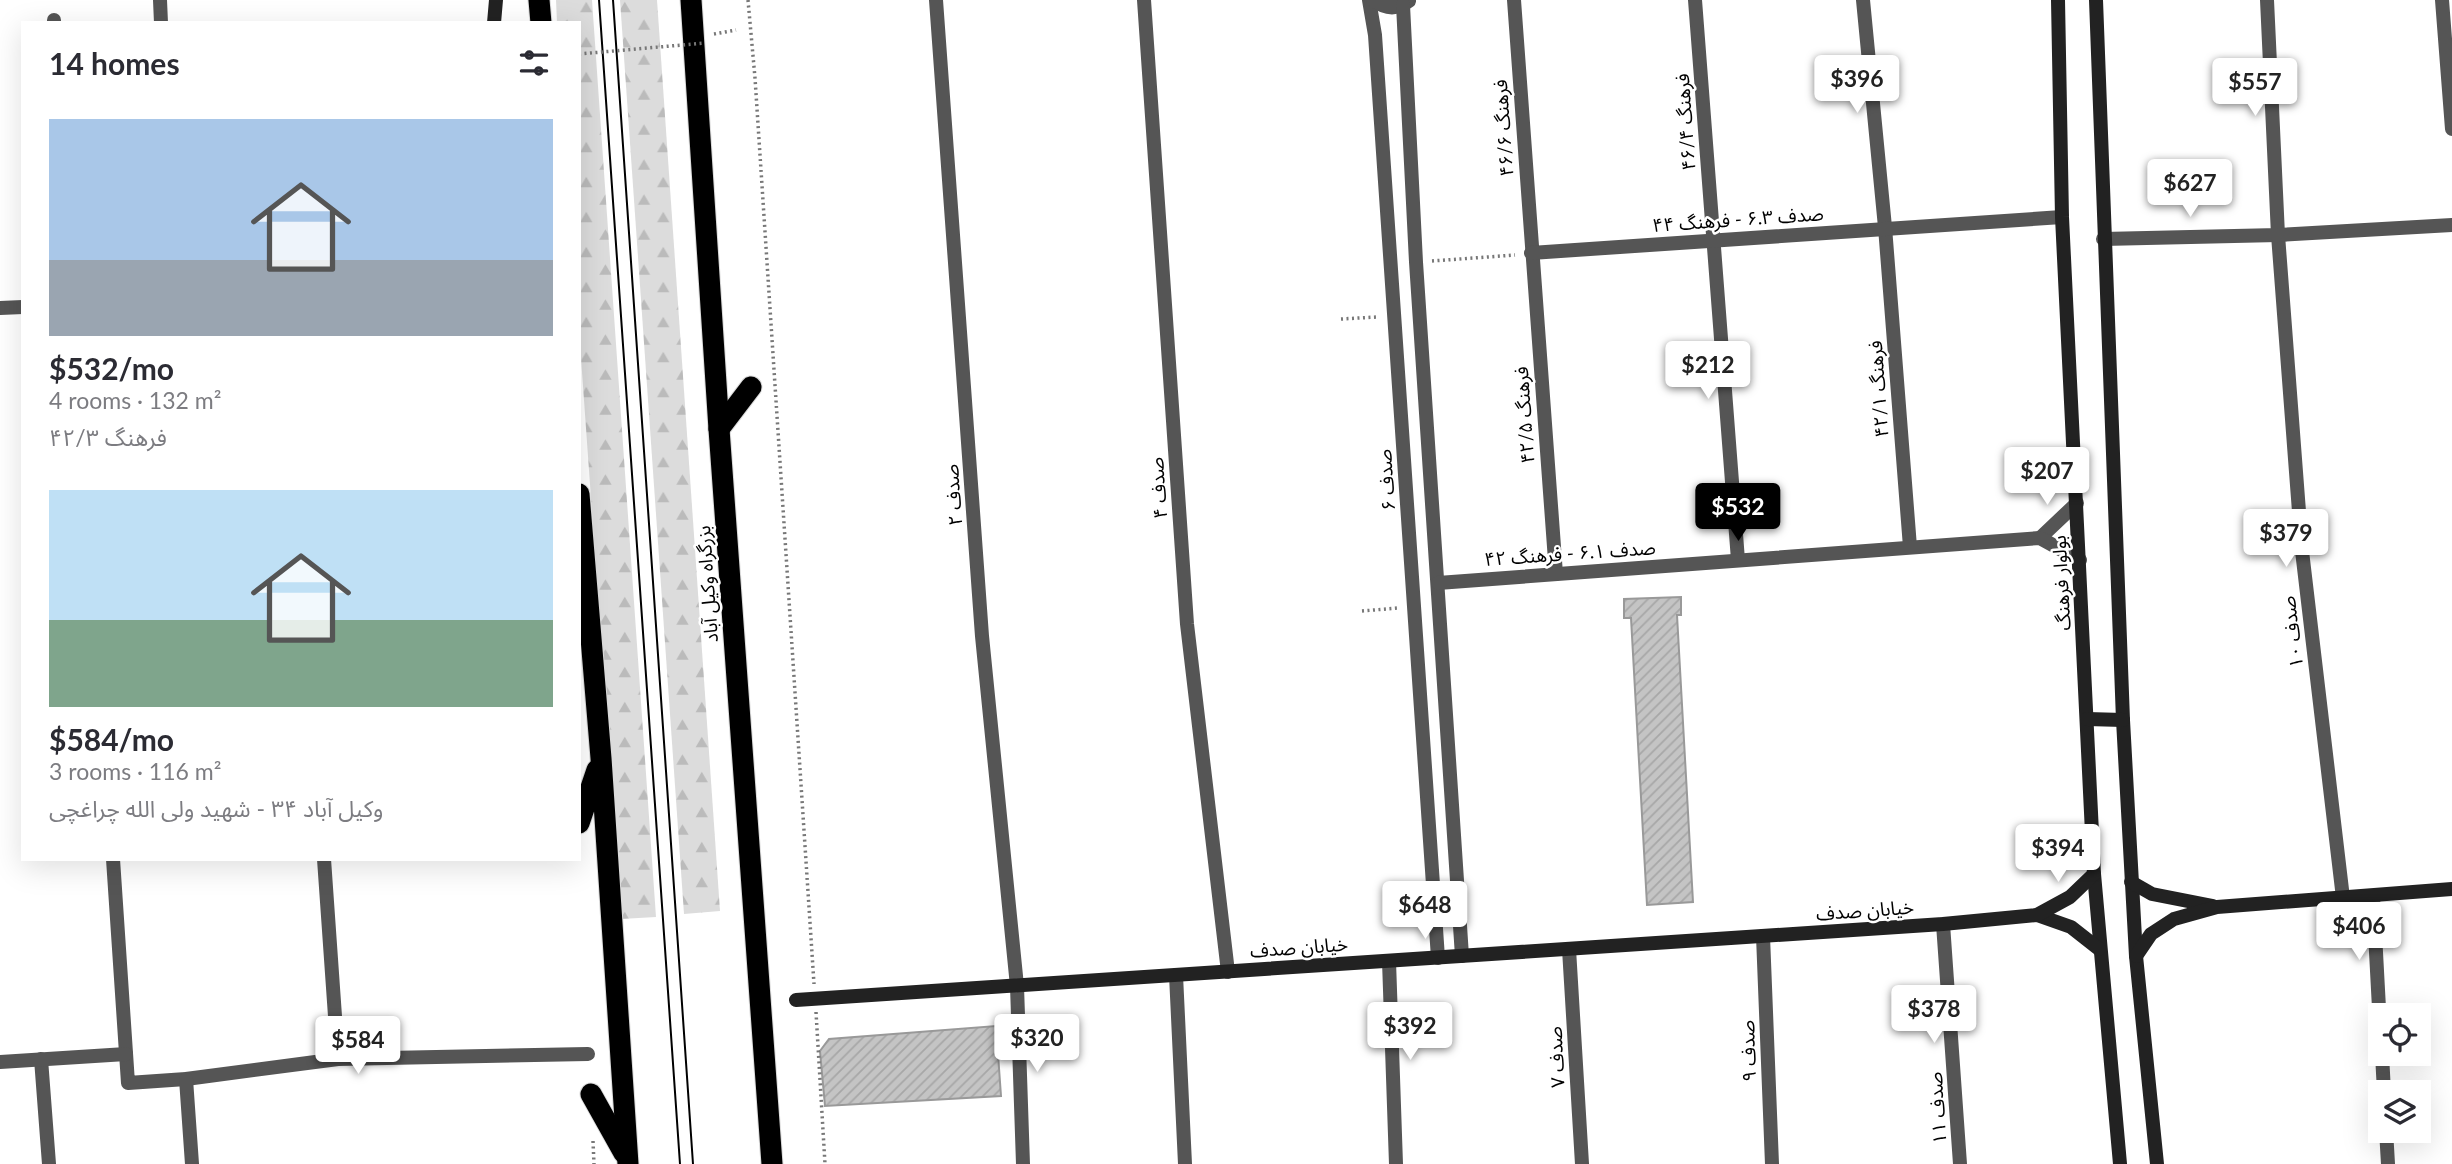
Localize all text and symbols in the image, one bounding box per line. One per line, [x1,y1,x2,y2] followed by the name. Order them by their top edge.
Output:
[515,44,553,82] icon: filters
[49,45,180,81] text: 14 homes
[1816,55,1898,115] pin: $396
[2214,58,2296,118] pin: $557
[1830,64,1884,92] text: $396
[2228,67,2282,95] text: $557
[1670,73,1700,171] street label: فرهنگ ۴۶/۴
[1488,79,1518,177] street label: فرهنگ ۴۶/۶
[2149,160,2231,219] pin: $627
[238,164,364,290] icon: home
[2163,168,2217,196] text: $627
[1652,201,1824,237] street label: صدف ۶.۳ - فرهنگ ۴۴
[1863,340,1893,438] street label: فرهنگ ۴۲/۱
[1667,342,1749,401] pin: $212
[49,350,174,386] text: $532/mo
[1681,350,1735,378] text: $212
[1509,366,1539,464] street label: فرهنگ ۴۲/۵
[49,386,221,414] text: 4 rooms · 132 m²
[49,423,167,451] text: فرهنگ ۴۲/۳
[1372,448,1399,512] street label: صدف ۶
[2006,448,2088,507] pin: $207
[1144,456,1171,520] street label: صدف ۴
[2020,456,2074,484] text: $207
[939,463,966,527] street label: صدف ۲
[1697,484,1779,543] pin: $532
[1711,492,1765,520] text: $532
[2245,510,2327,569] pin: $379
[2259,518,2313,546] text: $379
[691,525,723,643] street label: بزرگراه وکیل آباد
[238,535,364,661] icon: home
[1484,535,1656,571] street label: صدف ۶.۱ - فرهنگ ۴۲
[2047,535,2075,631] street label: بولوار فرهنگ
[2276,595,2307,669] street label: صدف ۱۰
[49,721,174,757] text: $584/mo
[49,757,221,785] text: 3 rooms · 116 m²
[49,794,383,822] text: وکیل آباد ۳۴ - شهید ولی الله چراغچی
[2017,824,2099,884] pin: $394
[2031,833,2085,861] text: $394
[1384,881,1466,941] pin: $648
[1398,890,1452,918] text: $648
[1815,895,1915,924] street label: خیابان صدف
[2318,902,2400,962] pin: $406
[2332,911,2386,939] text: $406
[1249,932,1349,961] street label: خیابان صدف
[1893,986,1975,1045] pin: $378
[1907,994,1961,1022] text: $378
[1369,1002,1451,1062] pin: $392
[2368,1003,2431,1143] map controls
[2368,1003,2431,1066] button: locate
[1383,1011,1437,1039] text: $392
[996,1014,1078,1074] pin: $320
[317,1016,399,1076] pin: $584
[1735,1020,1760,1082] street label: صدف ۹
[1010,1023,1064,1051] text: $320
[331,1025,385,1053] text: $584
[1542,1026,1569,1088] street label: صدف ۷
[1922,1071,1951,1145] street label: صدف ۱۱
[2368,1080,2431,1143] button: layers

